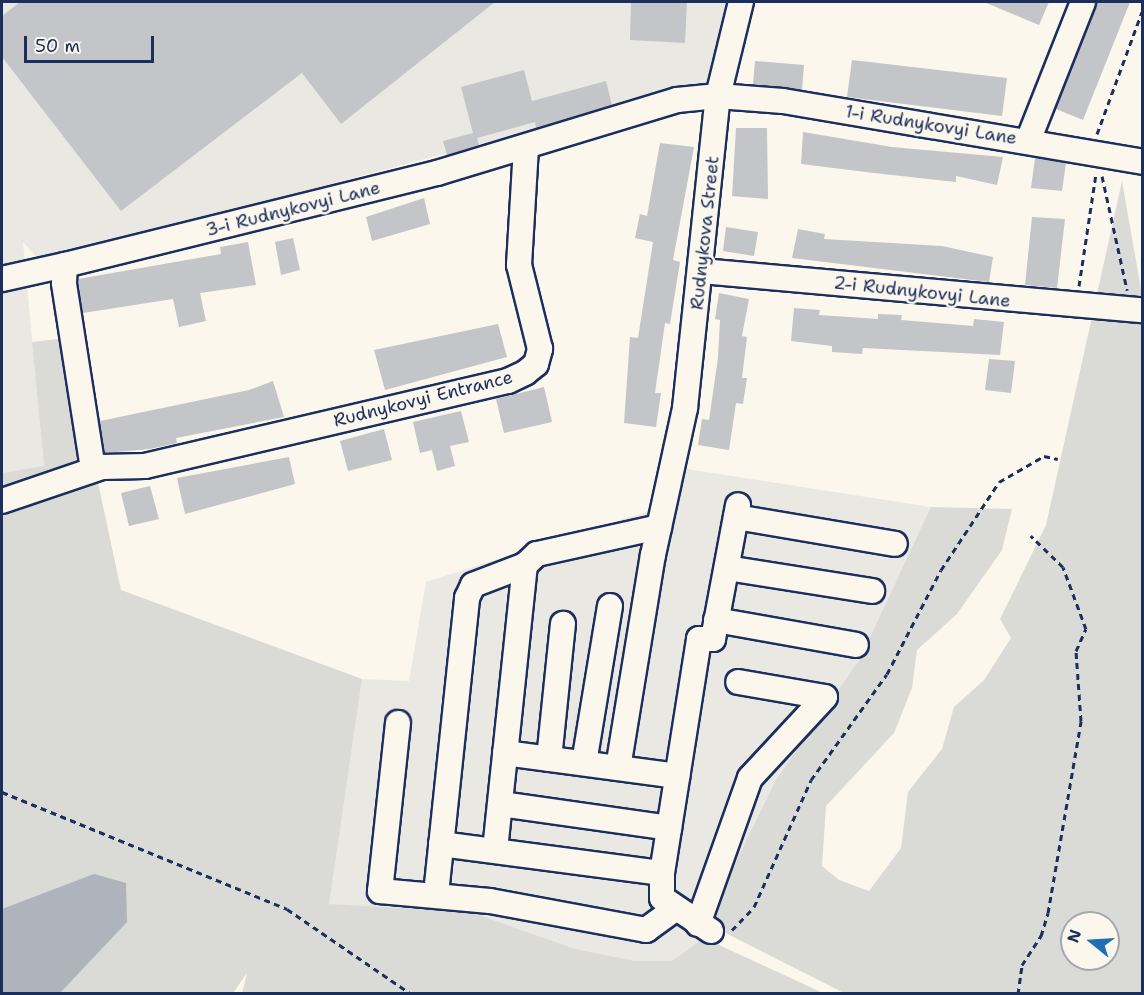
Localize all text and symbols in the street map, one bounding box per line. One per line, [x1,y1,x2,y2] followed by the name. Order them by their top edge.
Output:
[27,24,158,62] scale bar
[35,34,80,58] text: 50 m
[844,101,1018,149] street label: 1-i Rudnykovyi Lane
[686,155,724,311] street label: Rudnykova Street
[204,177,382,241] street label: 3-i Rudnykovyi Lane
[832,272,1012,312] street label: 2-i Rudnykovyi Lane
[331,366,515,432] street label: Rudnykovyi Entrance
[1060,911,1120,971] north arrow
[1062,927,1086,945] text: N

